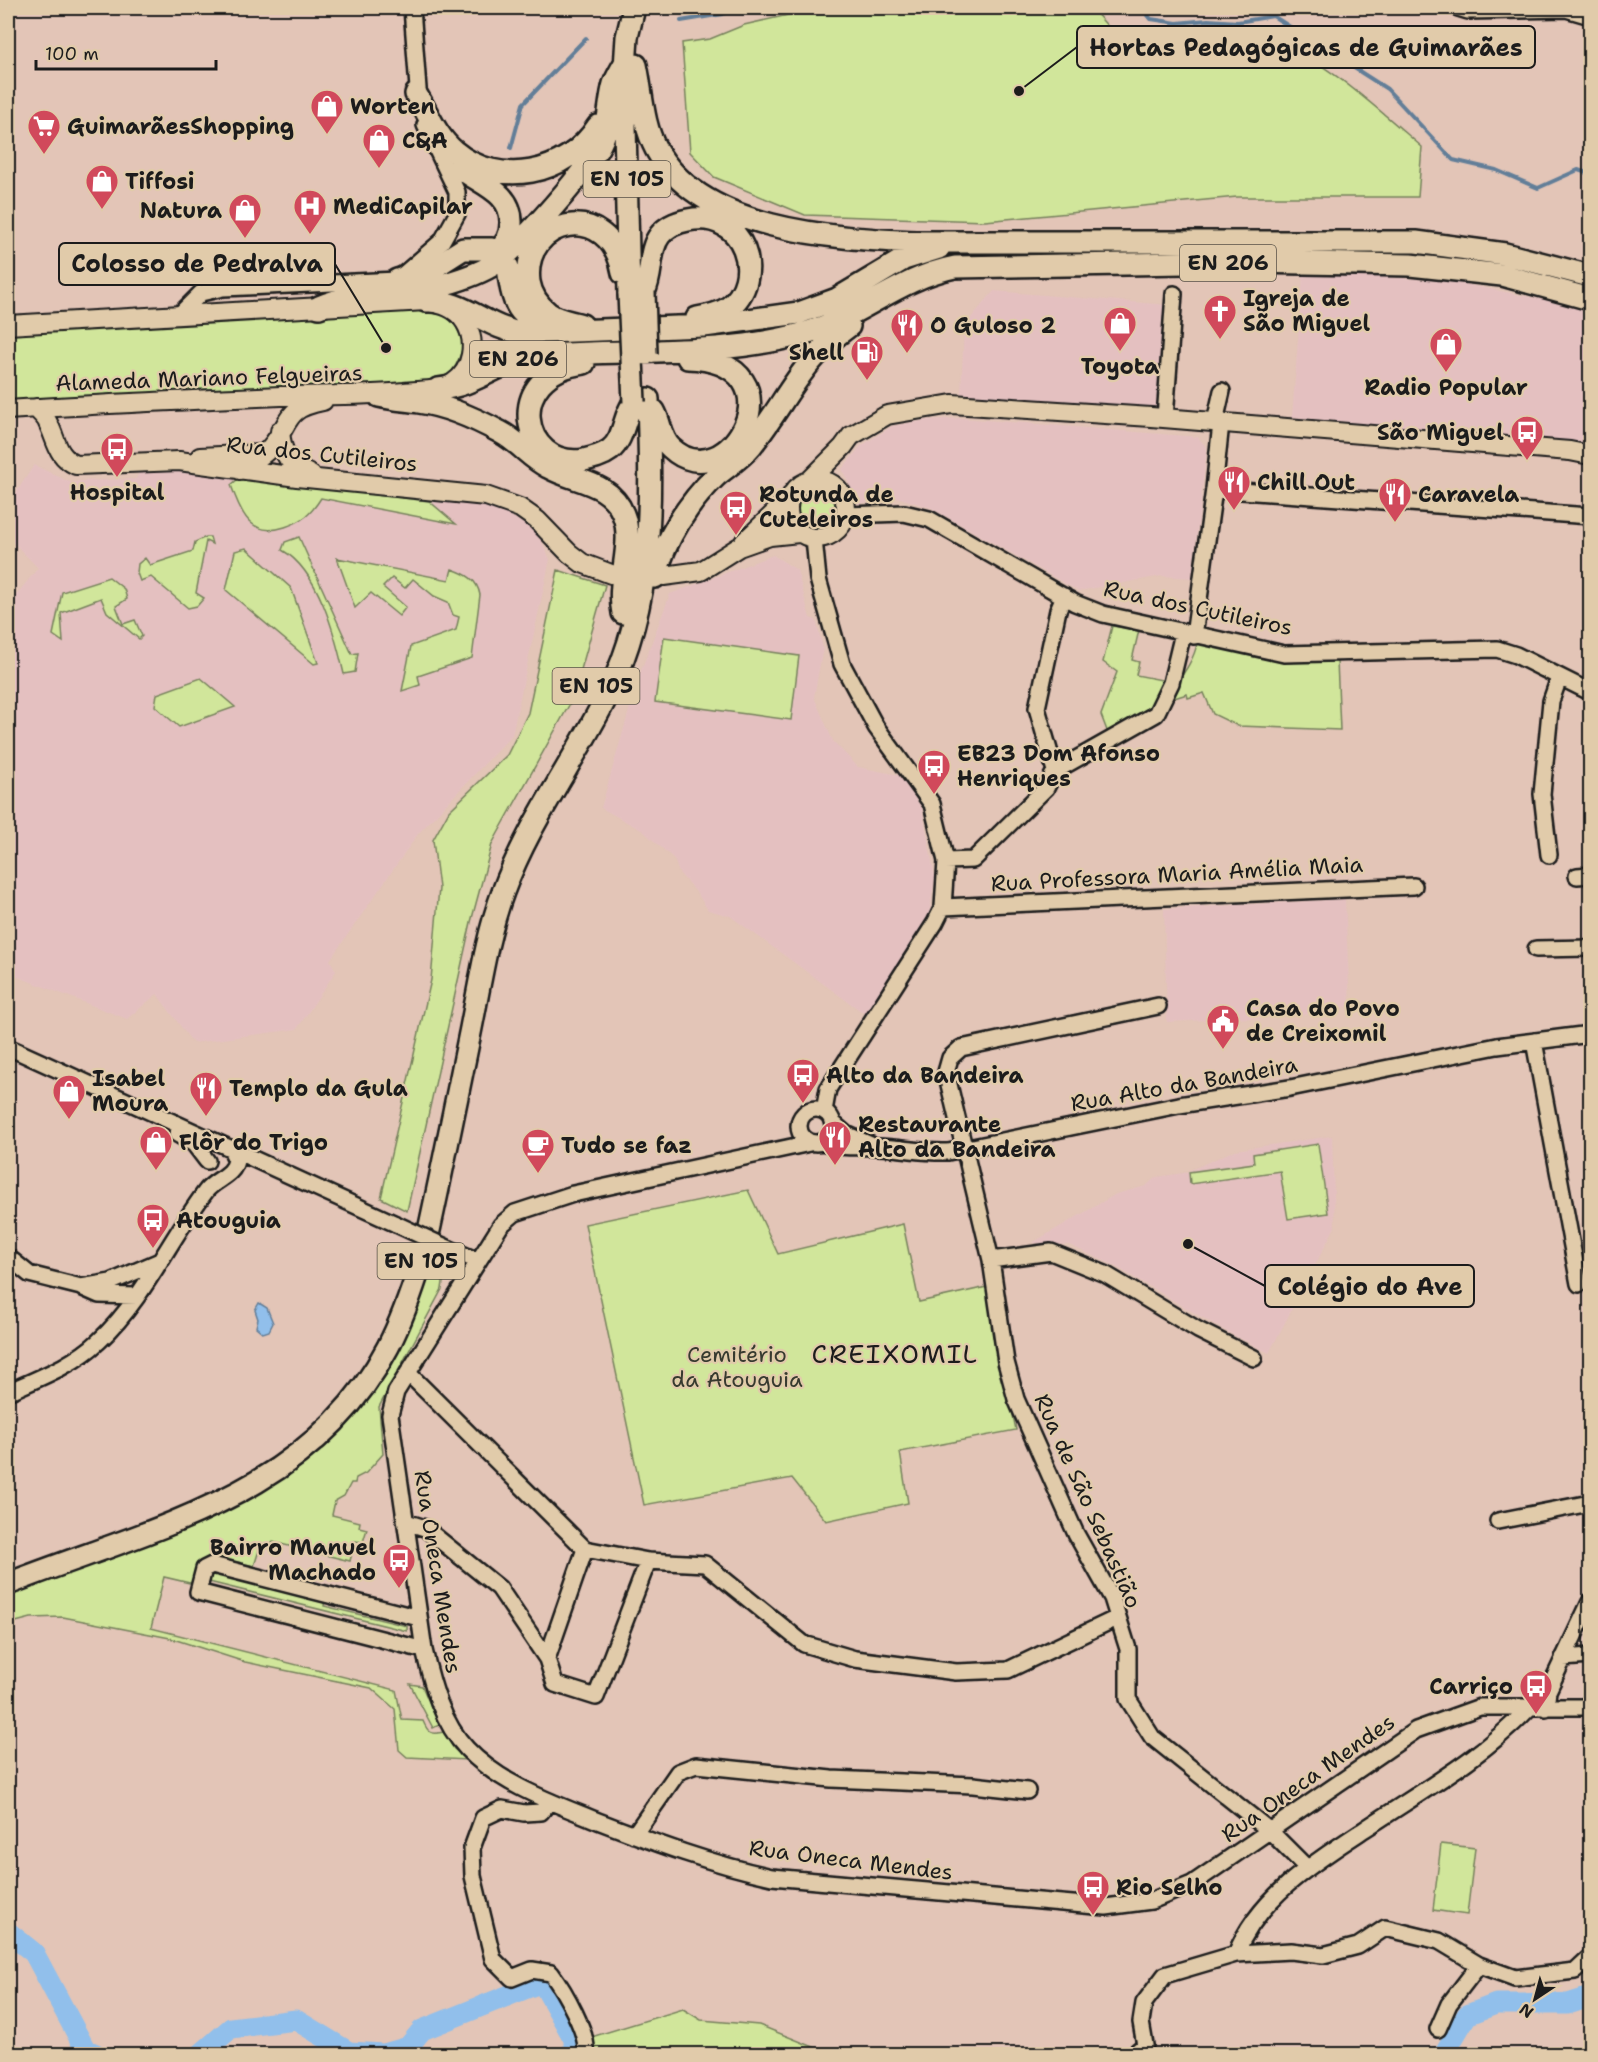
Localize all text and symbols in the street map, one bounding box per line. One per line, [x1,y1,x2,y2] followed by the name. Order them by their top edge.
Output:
[1077,26,1535,68] callout: Hortas Pedagógicas de Guimarães
[1089,32,1523,64] text: Hortas Pedagógicas de Guimarães
[36,33,216,71] scale bar
[45,42,99,66] text: 100 m
[309,88,345,135] shop icon: Worten
[350,92,436,121] place label: Worten
[26,108,62,155] supermarket icon: GuimarãesShopping
[67,112,294,141] place label: GuimarãesShopping
[361,122,397,169] shop icon: C&A
[402,126,448,155] place label: C&A
[584,161,670,197] road number: EN 105
[84,163,120,210] shop icon: Tiffosi
[125,167,195,196] place label: Tiffosi
[292,188,328,235] hospital icon: MediCapilar
[227,192,263,239] shop icon: Natura
[333,192,473,221] place label: MediCapilar
[140,196,222,225] place label: Natura
[59,243,335,285] callout: Colosso de Pedralva
[1180,245,1276,281] road number: EN 206
[71,248,323,280] text: Colosso de Pedralva
[1243,284,1370,338] place label: Igreja de São Miguel
[1202,293,1238,340] church icon: Igreja de São Miguel
[1102,305,1138,352] shop icon: Toyota
[889,307,925,354] restaurant icon: O Guloso 2
[930,311,1056,340] place label: O Guloso 2
[1428,326,1464,373] shop icon: Radio Popular
[849,334,885,381] fuel station icon: Shell
[789,338,844,367] place label: Shell
[470,341,566,377] road number: EN 206
[1081,352,1159,381] place label: Toyota
[55,358,363,398] street label: Alameda Mariano Felgueiras
[1364,373,1528,402] place label: Radio Popular
[1509,414,1545,461] bus stop icon: São Miguel
[1377,418,1504,447] place label: São Miguel
[225,430,419,478] street label: Rua dos Cutileiros
[99,431,135,478] bus stop icon: Hospital
[1216,464,1252,511] restaurant icon: Chill Out
[1257,468,1355,497] place label: Chill Out
[1377,476,1413,523] restaurant icon: Caravela
[70,478,165,507] place label: Hospital
[759,480,894,534] place label: Rotunda de Cuteleiros
[1418,480,1519,509] place label: Caravela
[718,489,754,536] bus stop icon: Rotunda de Cuteleiros
[1101,574,1295,642] street label: Rua dos Cutileiros
[552,668,640,704] road number: EN 105
[957,739,1160,793] place label: EB23 Dom Afonso Henriques
[916,748,952,795] bus stop icon: EB23 Dom Afonso Henriques
[990,850,1364,898] street label: Rua Professora Maria Amélia Maia
[1246,994,1400,1048] place label: Casa do Povo de Creixomil
[1205,1003,1241,1050] public building icon: Casa do Povo de Creixomil
[1068,1050,1300,1118] street label: Rua Alto da Bandeira
[785,1057,821,1104] bus stop icon: Alto da Bandeira
[826,1061,1024,1090] place label: Alto da Bandeira
[92,1064,168,1118] place label: Isabel Moura
[188,1070,224,1117] restaurant icon: Templo da Gula
[51,1073,87,1120] shop icon: Isabel Moura
[229,1074,408,1103] place label: Templo da Gula
[858,1110,1056,1164] place label: Restaurante Alto da Bandeira
[817,1119,853,1166] restaurant icon: Restaurante Alto da Bandeira
[138,1124,174,1171] shop icon: Flôr do Trigo
[520,1127,556,1174] cafe icon: Tudo se faz
[179,1128,328,1157] place label: Flôr do Trigo
[561,1131,692,1160] place label: Tudo se faz
[135,1202,171,1249] bus stop icon: Atouguia
[176,1206,281,1235] place label: Atouguia
[378,1243,464,1279] road number: EN 105
[1265,1265,1474,1307] callout: Colégio do Ave
[1277,1271,1463,1303] text: Colégio do Ave
[812,1336,978,1371] district label: CREIXOMIL
[671,1340,803,1394] park label: Cemitério da Atouguia
[1028,1389,1148,1613] street label: Rua de São Sebastião
[408,1468,468,1676] street label: Rua Oneca Mendes
[210,1533,376,1587] place label: Bairro Manuel Machado
[381,1542,417,1589] bus stop icon: Bairro Manuel Machado
[1518,1668,1554,1715] bus stop icon: Carriço
[1429,1672,1513,1701] place label: Carriço
[1216,1707,1400,1849] street label: Rua Oneca Mendes
[747,1833,955,1887] street label: Rua Oneca Mendes
[1075,1869,1111,1916] bus stop icon: Rio Selho
[1116,1873,1223,1902] place label: Rio Selho
[1505,1969,1565,2029] north arrow
[1515,1999,1538,2023] text: N

